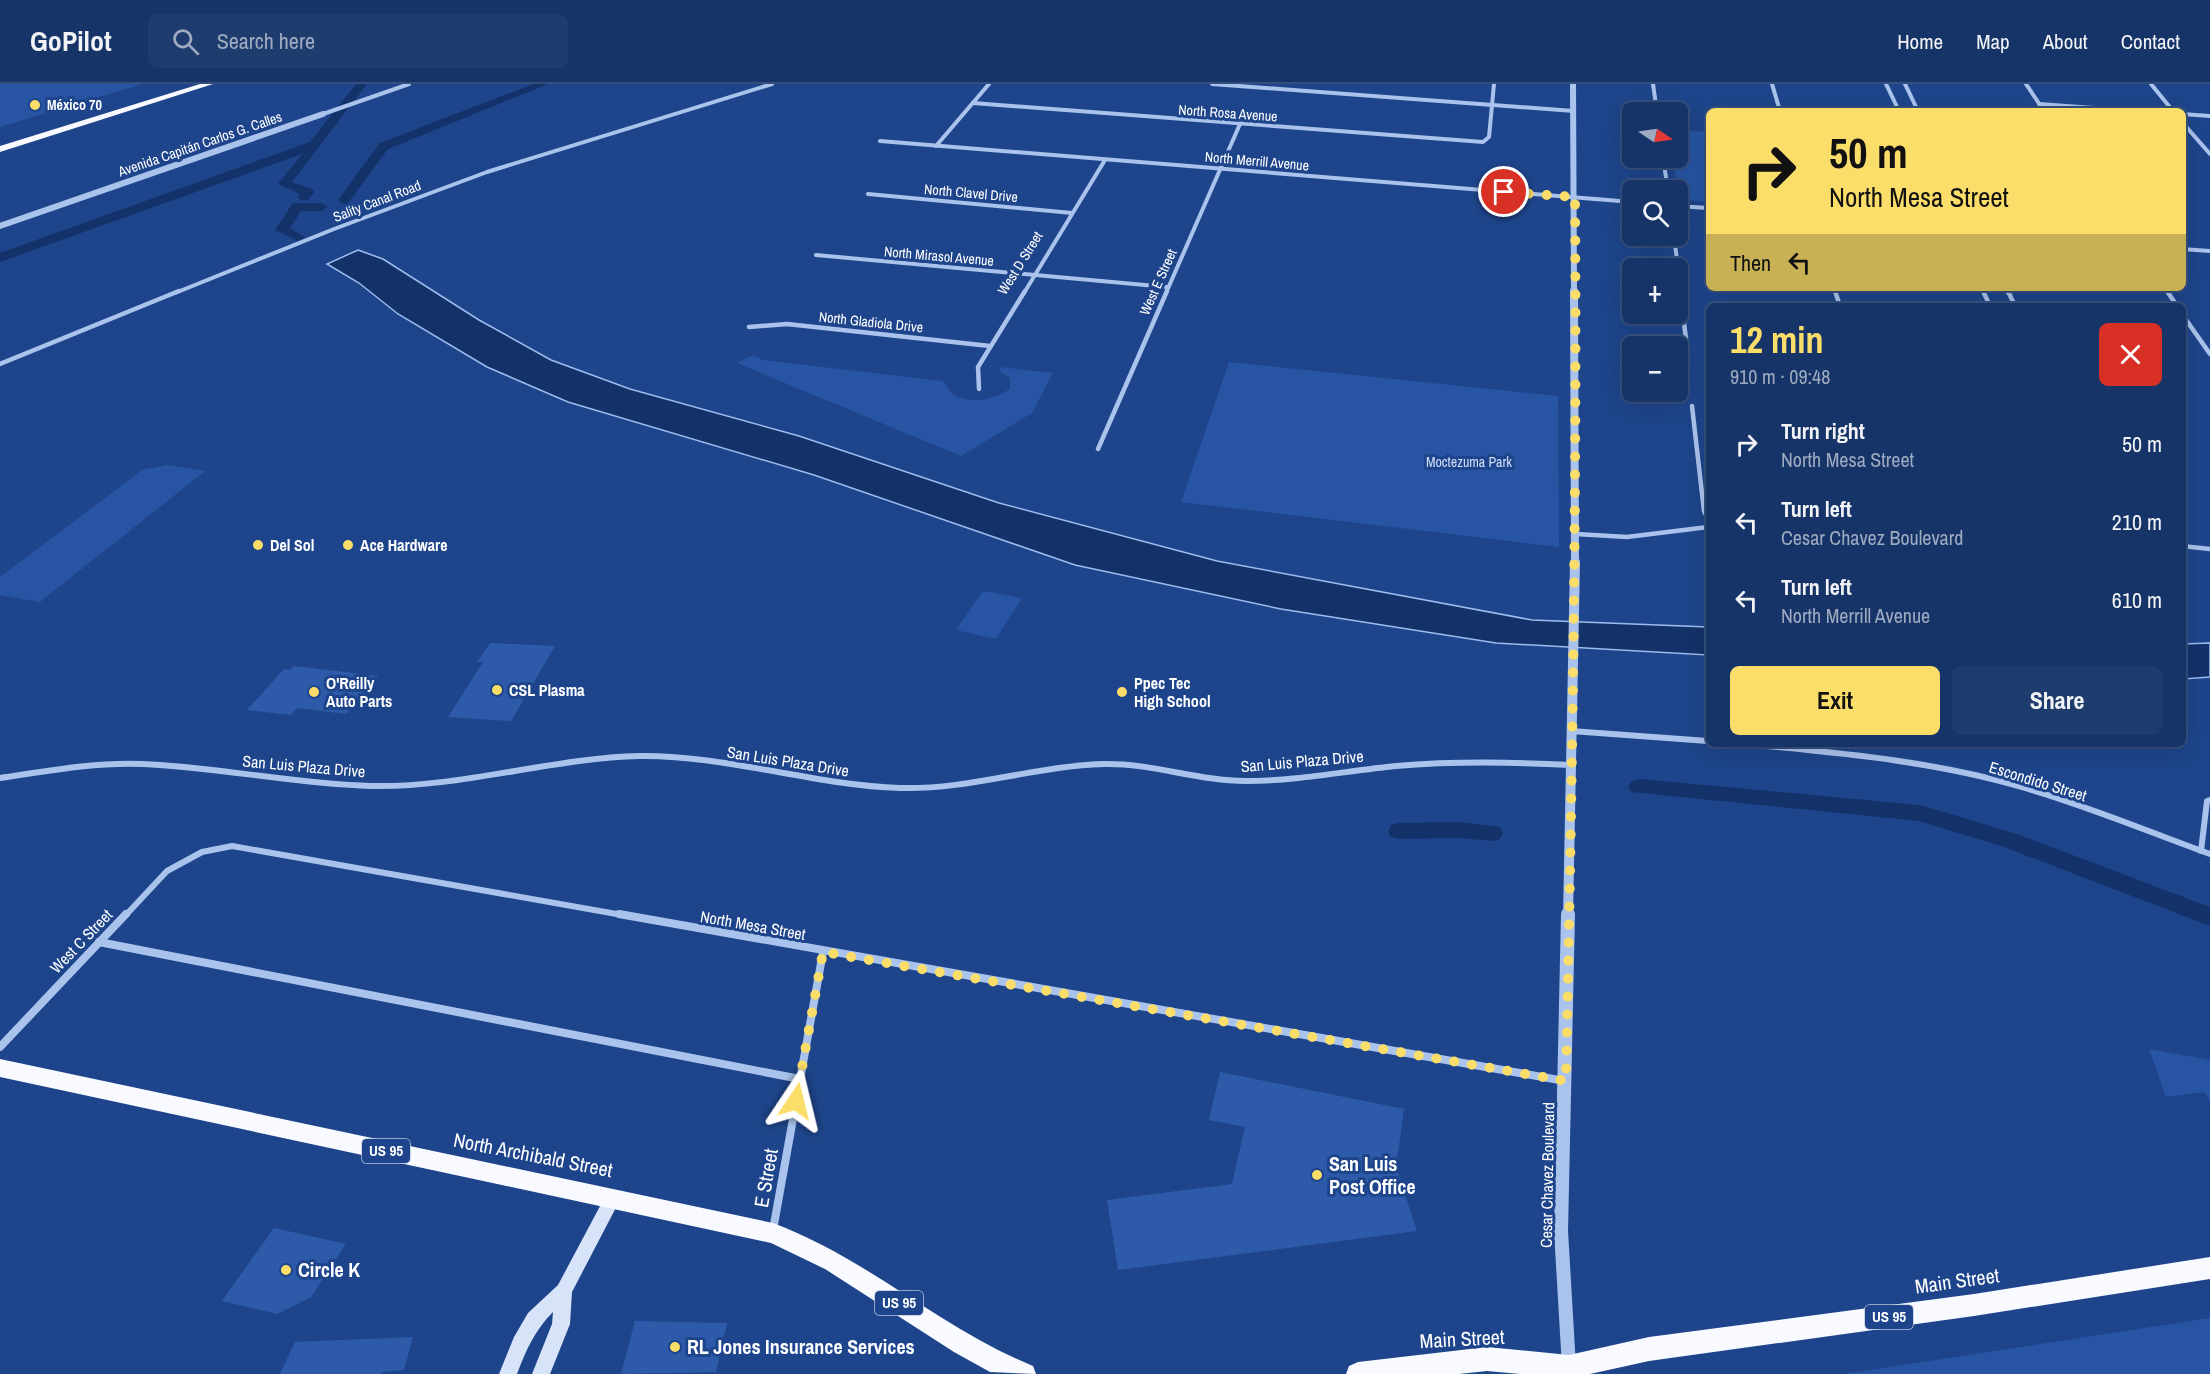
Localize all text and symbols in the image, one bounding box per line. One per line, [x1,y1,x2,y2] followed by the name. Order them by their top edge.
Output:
[148,14,568,68] search box
[30,22,112,60] text: GoPilot
[169,25,202,58] icon: search
[217,26,315,56] text: Search here
[1897,27,1943,56] text: Home
[1976,27,2010,56] text: Map
[2043,27,2088,56] text: About
[2121,27,2180,56] text: Contact
[47,96,102,114] place label: México 70
[28,98,42,112] marker: México 70
[1178,101,1278,125] street label: North Rosa Avenue
[1622,102,1688,168] north arrow
[1622,102,1688,402] map controls
[115,107,285,181] street label: Avenida Capitán Carlos G. Calles
[1829,125,1908,181] text: 50 m
[1730,132,1808,210] icon: right
[1204,147,1310,175] street label: North Merrill Avenue
[1478,166,1529,217] pin
[1487,175,1520,208] icon: arrive
[331,176,423,226] street label: Sality Canal Road
[1829,179,2009,215] text: North Mesa Street
[924,180,1018,206] street label: North Clavel Drive
[1622,180,1688,246] button: search
[993,228,1047,298] street label: West D Street
[883,242,995,270] street label: North Mirasol Avenue
[1135,246,1181,318] street label: West E Street
[1783,246,1816,279] icon: left
[1730,248,1771,278] text: Then
[1622,258,1688,324] button: +
[818,308,924,336] street label: North Gladiola Drive
[1730,316,1824,364] text: 12 min
[2099,323,2162,386] button: close
[1622,336,1688,402] button: −
[1730,363,1830,390] text: 910 m · 09:48
[1781,416,1865,446] text: Turn right
[1730,428,1763,461] icon: right
[2122,429,2162,459] text: 50 m
[1781,446,1914,473] text: North Mesa Street
[1426,453,1512,471] park label: Moctezuma Park
[1781,494,1852,524] text: Turn left
[1730,506,1763,539] icon: left
[2112,507,2162,537] text: 210 m
[1781,524,1963,551] text: Cesar Chavez Boulevard
[270,534,314,556] place label: Del Sol
[360,534,448,556] place label: Ace Hardware
[251,538,265,552] marker: Del Sol
[341,538,355,552] marker: Ace Hardware
[1781,572,1852,602] text: Turn left
[1730,584,1763,617] icon: left
[2112,585,2162,615] text: 610 m
[1781,602,1930,629] text: North Merrill Avenue
[1730,666,1940,735] button: Exit
[1952,666,2162,735] button: Share
[326,672,392,712] place label: O'Reilly Auto Parts
[1134,672,1211,712] place label: Ppec Tec High School
[509,679,585,701] place label: CSL Plasma
[490,683,504,697] marker: CSL Plasma
[307,685,321,699] marker: O'Reilly Auto Parts
[1115,685,1129,699] marker: Ppec Tec High School
[725,740,851,782] street label: San Luis Plaza Drive
[1240,745,1364,777] street label: San Luis Plaza Drive
[242,750,366,782] street label: San Luis Plaza Drive
[1987,756,2090,806] street label: Escondido Street
[45,904,117,978] street label: West C Street
[699,905,808,945] street label: North Mesa Street
[764,1069,828,1133] position arrow
[1535,1102,1559,1248] street label: Cesar Chavez Boulevard
[451,1126,615,1183] street label: North Archibald Street
[362,1139,410,1163] road number: US 95
[747,1146,784,1209] street label: E Street
[1329,1150,1416,1200] place label: San Luis Post Office
[1310,1168,1324,1182] marker: San Luis Post Office
[298,1256,360,1283] place label: Circle K
[1913,1261,2001,1300] street label: Main Street
[279,1263,293,1277] marker: Circle K
[875,1291,923,1315] road number: US 95
[1865,1305,1913,1329] road number: US 95
[1419,1323,1505,1354] street label: Main Street
[687,1333,915,1360] place label: RL Jones Insurance Services
[668,1340,682,1354] marker: RL Jones Insurance Services

